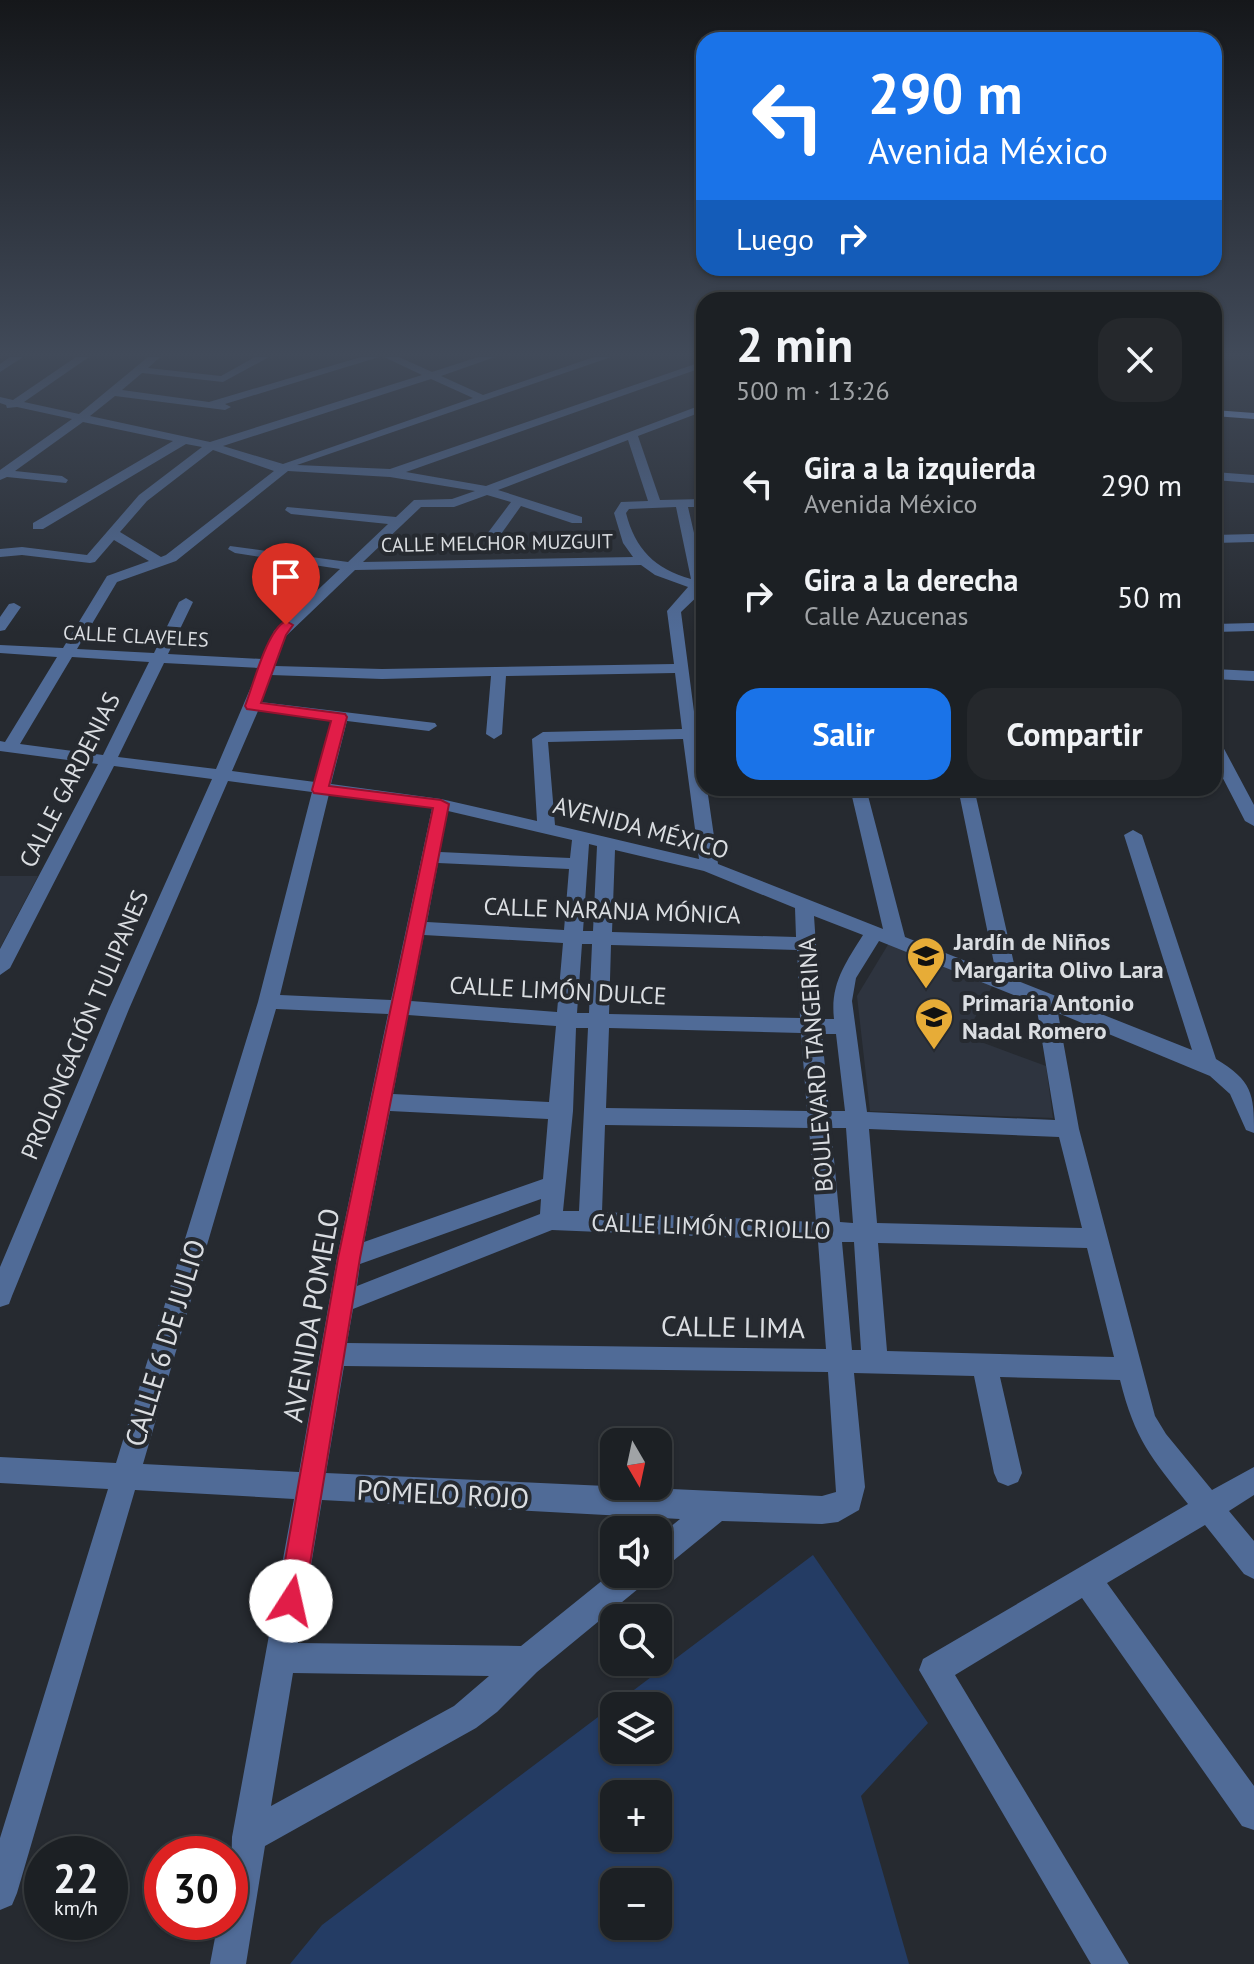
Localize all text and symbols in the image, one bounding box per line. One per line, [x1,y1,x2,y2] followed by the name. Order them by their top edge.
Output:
[868,57,1023,129] text: 290 m
[736,64,840,168] icon: left
[868,127,1108,174] text: Avenida México
[830,216,874,260] icon: right
[736,219,814,258] text: Luego
[736,313,853,375] text: 2 min
[1098,318,1182,402] button: close
[736,374,890,407] text: 500 m · 13:26
[804,448,1036,487] text: Gira a la izquierda
[736,462,780,506] icon: left
[1101,465,1182,504] text: 290 m
[804,487,977,520] text: Avenida México
[381,528,613,558] street label: CALLE MELCHOR MUZGUIT
[252,543,320,625] pin
[264,555,308,599] icon: arrive
[804,560,1018,599] text: Gira a la derecha
[736,574,780,618] icon: right
[1117,577,1182,616] text: 50 m
[804,599,968,632] text: Calle Azucenas
[63,619,209,653] street label: CALLE CLAVELES
[12,687,127,873] street label: CALLE GARDENIAS
[736,688,951,780] button: Salir
[967,688,1182,780] button: Compartir
[550,789,732,866] street label: AVENIDA MÉXICO
[14,885,155,1164] street label: PROLONGACIÓN TULIPANES
[483,891,741,930] street label: CALLE NARANJA MÓNICA
[953,926,1164,985] place label: Jardín de Niños Margarita Olivo Lara
[905,935,947,990] school or university icon: Jardín de Niños Margarita Olivo Lara
[791,937,840,1193] street label: BOULEVARD TANGERINA
[449,969,667,1012] street label: CALLE LIMÓN DULCE
[962,987,1134,1046] place label: Primaria Antonio Nadal Romero
[913,996,955,1051] school or university icon: Primaria Antonio Nadal Romero
[273,1205,348,1425] street label: AVENIDA POMELO
[591,1207,831,1246] street label: CALLE LIMÓN CRIOLLO
[115,1235,214,1451] street label: CALLE 6 DE JULIO
[661,1307,806,1346] street label: CALLE LIMA
[600,1428,672,1500] north arrow
[600,1428,672,1940] map controls
[356,1471,530,1516] street label: POMELO ROJO
[600,1516,672,1588] button: sound
[249,1559,333,1643] position arrow
[600,1604,672,1676] button: search
[600,1692,672,1764] button: layers
[600,1780,672,1852] button: +
[144,1836,248,1940] speed limit sign: 30
[53,1852,99,1904] text: 22
[600,1868,672,1940] button: −
[54,1895,98,1921] text: km/h

